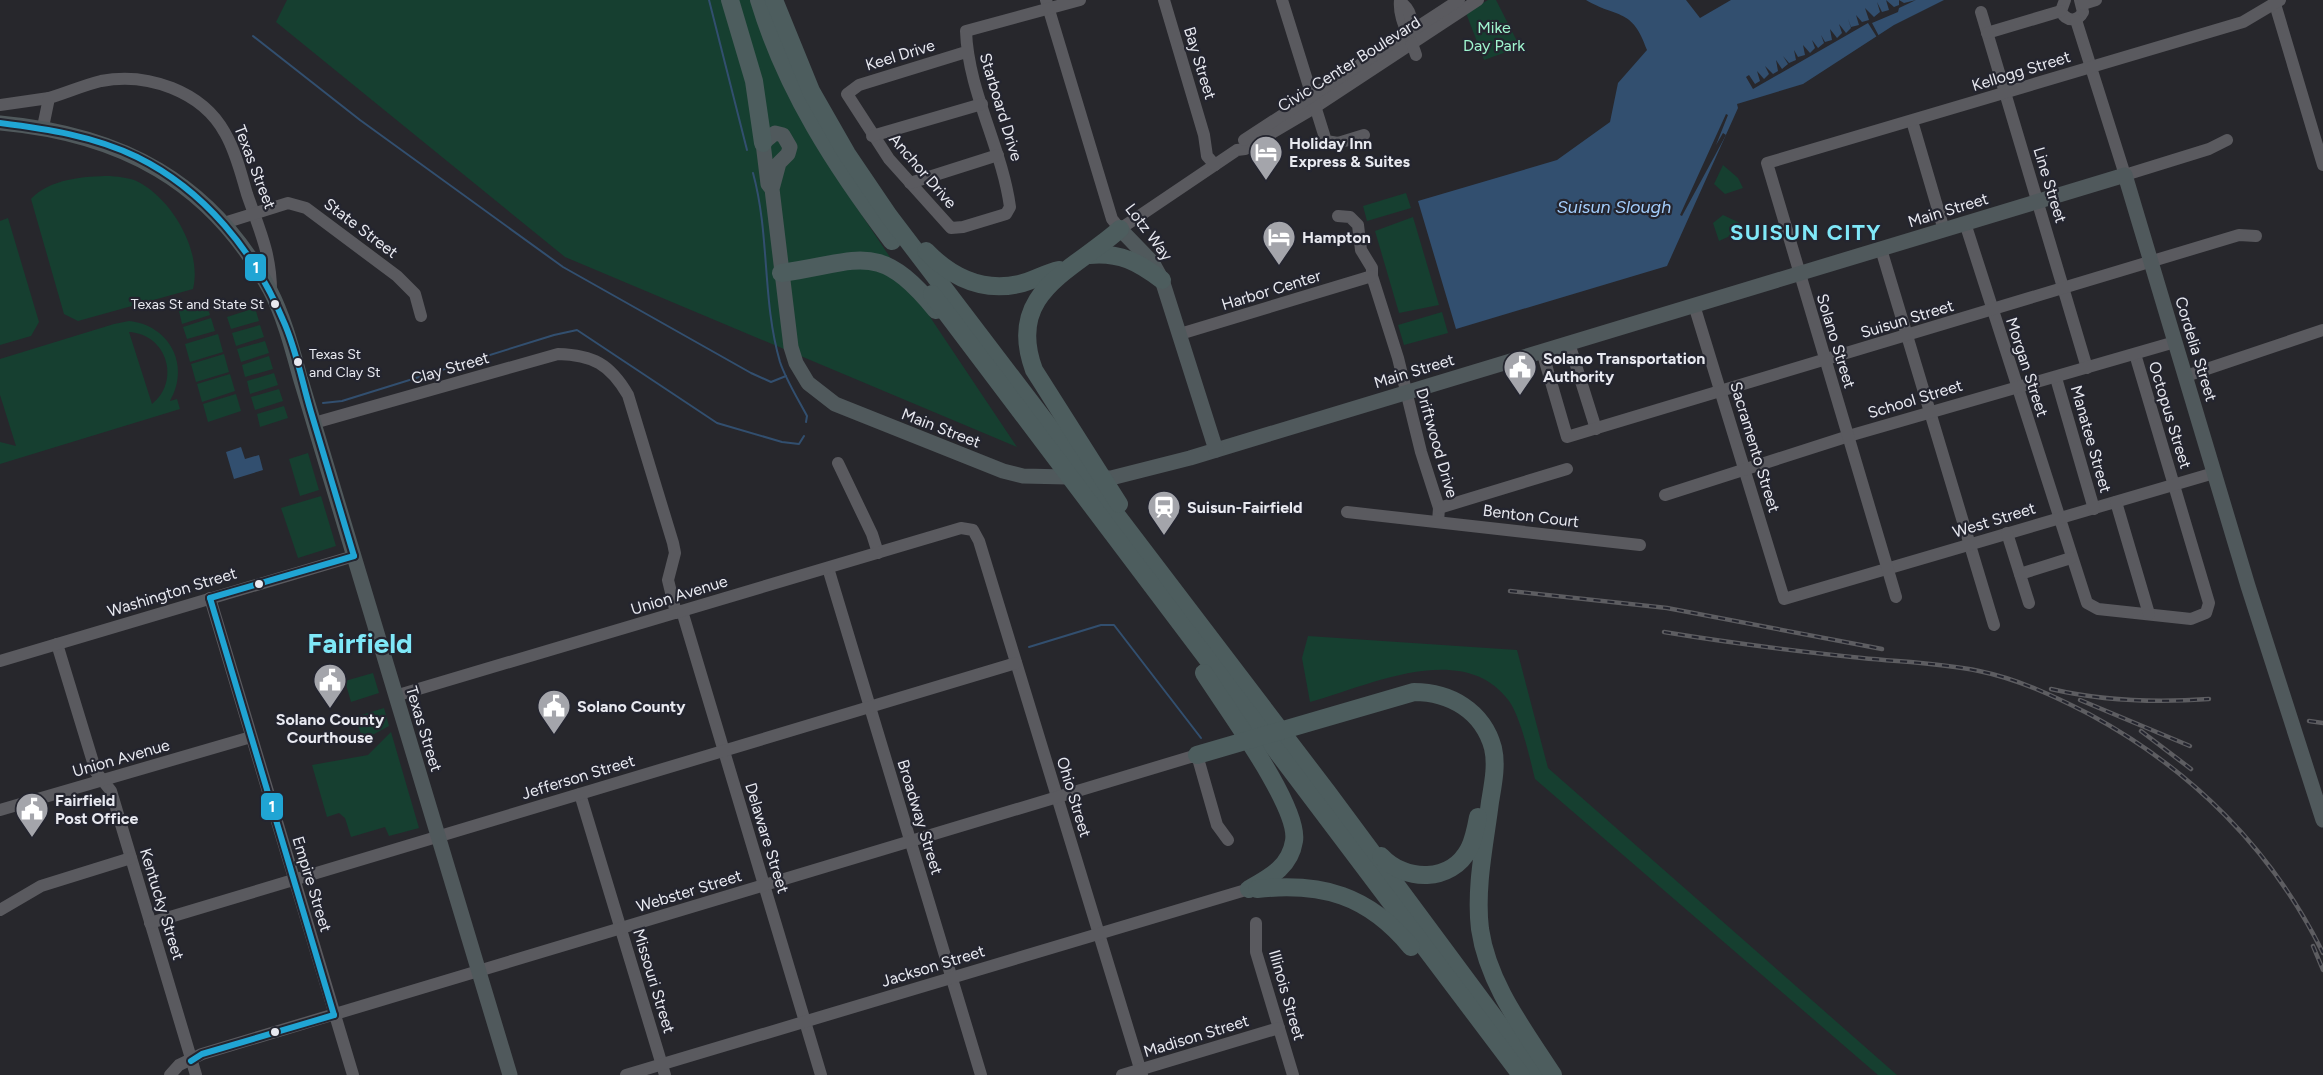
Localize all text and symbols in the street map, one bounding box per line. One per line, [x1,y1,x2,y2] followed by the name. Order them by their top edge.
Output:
[1274,12,1424,116] street label: Civic Center Boulevard
[1463,18,1525,55] park label: Mike Day Park
[1180,24,1220,102] street label: Bay Street
[863,35,937,75] street label: Keel Drive
[1969,47,2073,95] street label: Kellogg Street
[976,51,1027,164] street label: Starboard Drive
[230,122,280,212] street label: Texas Street
[885,130,961,213] street label: Anchor Drive
[1248,134,1284,181] hotel icon: Holiday Inn Express & Suites
[1289,134,1411,171] place label: Holiday Inn Express & Suites
[2029,145,2071,225] street label: Line Street
[1905,189,1991,231] street label: Main Street
[320,194,402,262] street label: State Street
[1557,196,1671,218] water label: Suisun Slough
[1121,200,1177,265] street label: Lotz Way
[1261,219,1297,266] hotel icon: Hampton
[1730,219,1882,246] district label: SUISUN CITY
[1302,228,1371,247] place label: Hampton
[244,253,267,282] line badge: 1
[253,258,259,277] text: 1
[1219,266,1324,314] street label: Harbor Center
[1813,291,1859,391] street label: Solano Street
[2171,294,2221,404] street label: Cordelia Street
[131,296,264,313] place label: Texas St and State St
[1858,296,1956,342] street label: Suisun Street
[269,298,281,310] marker: Texas St and State St
[2002,315,2052,419] street label: Morgan Street
[309,346,381,381] place label: Texas St and Clay St
[409,348,491,388] street label: Clay Street
[1502,349,1538,396] public building icon: Solano Transportation Authority
[1543,349,1705,386] place label: Solano Transportation Authority
[1371,350,1457,392] street label: Main Street
[292,356,304,368] marker: Texas St and Clay St
[2145,359,2195,471] street label: Octopus Street
[1865,376,1965,422] street label: School Street
[1726,379,1784,515] street label: Sacramento Street
[2067,383,2115,495] street label: Manatee Street
[1412,386,1462,500] street label: Driftwood Drive
[899,404,983,452] street label: Main Street
[1146,489,1182,536] station icon: Suisun-Fairfield
[1187,498,1302,517] place label: Suisun-Fairfield
[1950,498,2038,542] street label: West Street
[1482,501,1580,531] street label: Benton Court
[105,563,239,621] street label: Washington Street
[628,571,730,619] street label: Union Avenue
[253,578,265,590] unlabelled marker
[307,626,413,660] district label: Fairfield
[312,662,348,709] public building icon: Solano County Courthouse
[402,684,446,774] street label: Texas Street
[536,688,572,735] public building icon: Solano County
[577,697,686,716] place label: Solano County
[276,710,385,747] place label: Solano County Courthouse
[70,735,172,781] street label: Union Avenue
[519,751,637,803] street label: Jefferson Street
[1053,754,1095,840] street label: Ohio Street
[893,757,947,877] street label: Broadway Street
[741,780,793,896] street label: Delaware Street
[14,791,50,838] public building icon: Fairfield Post Office
[55,791,139,828] place label: Fairfield Post Office
[260,792,284,821] line badge: 1
[269,797,275,816] text: 1
[288,834,336,934] street label: Empire Street
[136,846,188,962] street label: Kentucky Street
[634,866,744,916] street label: Webster Street
[629,926,679,1036] street label: Missouri Street
[879,941,987,991] street label: Jackson Street
[1265,948,1309,1042] street label: Illinois Street
[1141,1011,1251,1061] street label: Madison Street
[269,1026,281,1038] unlabelled marker

